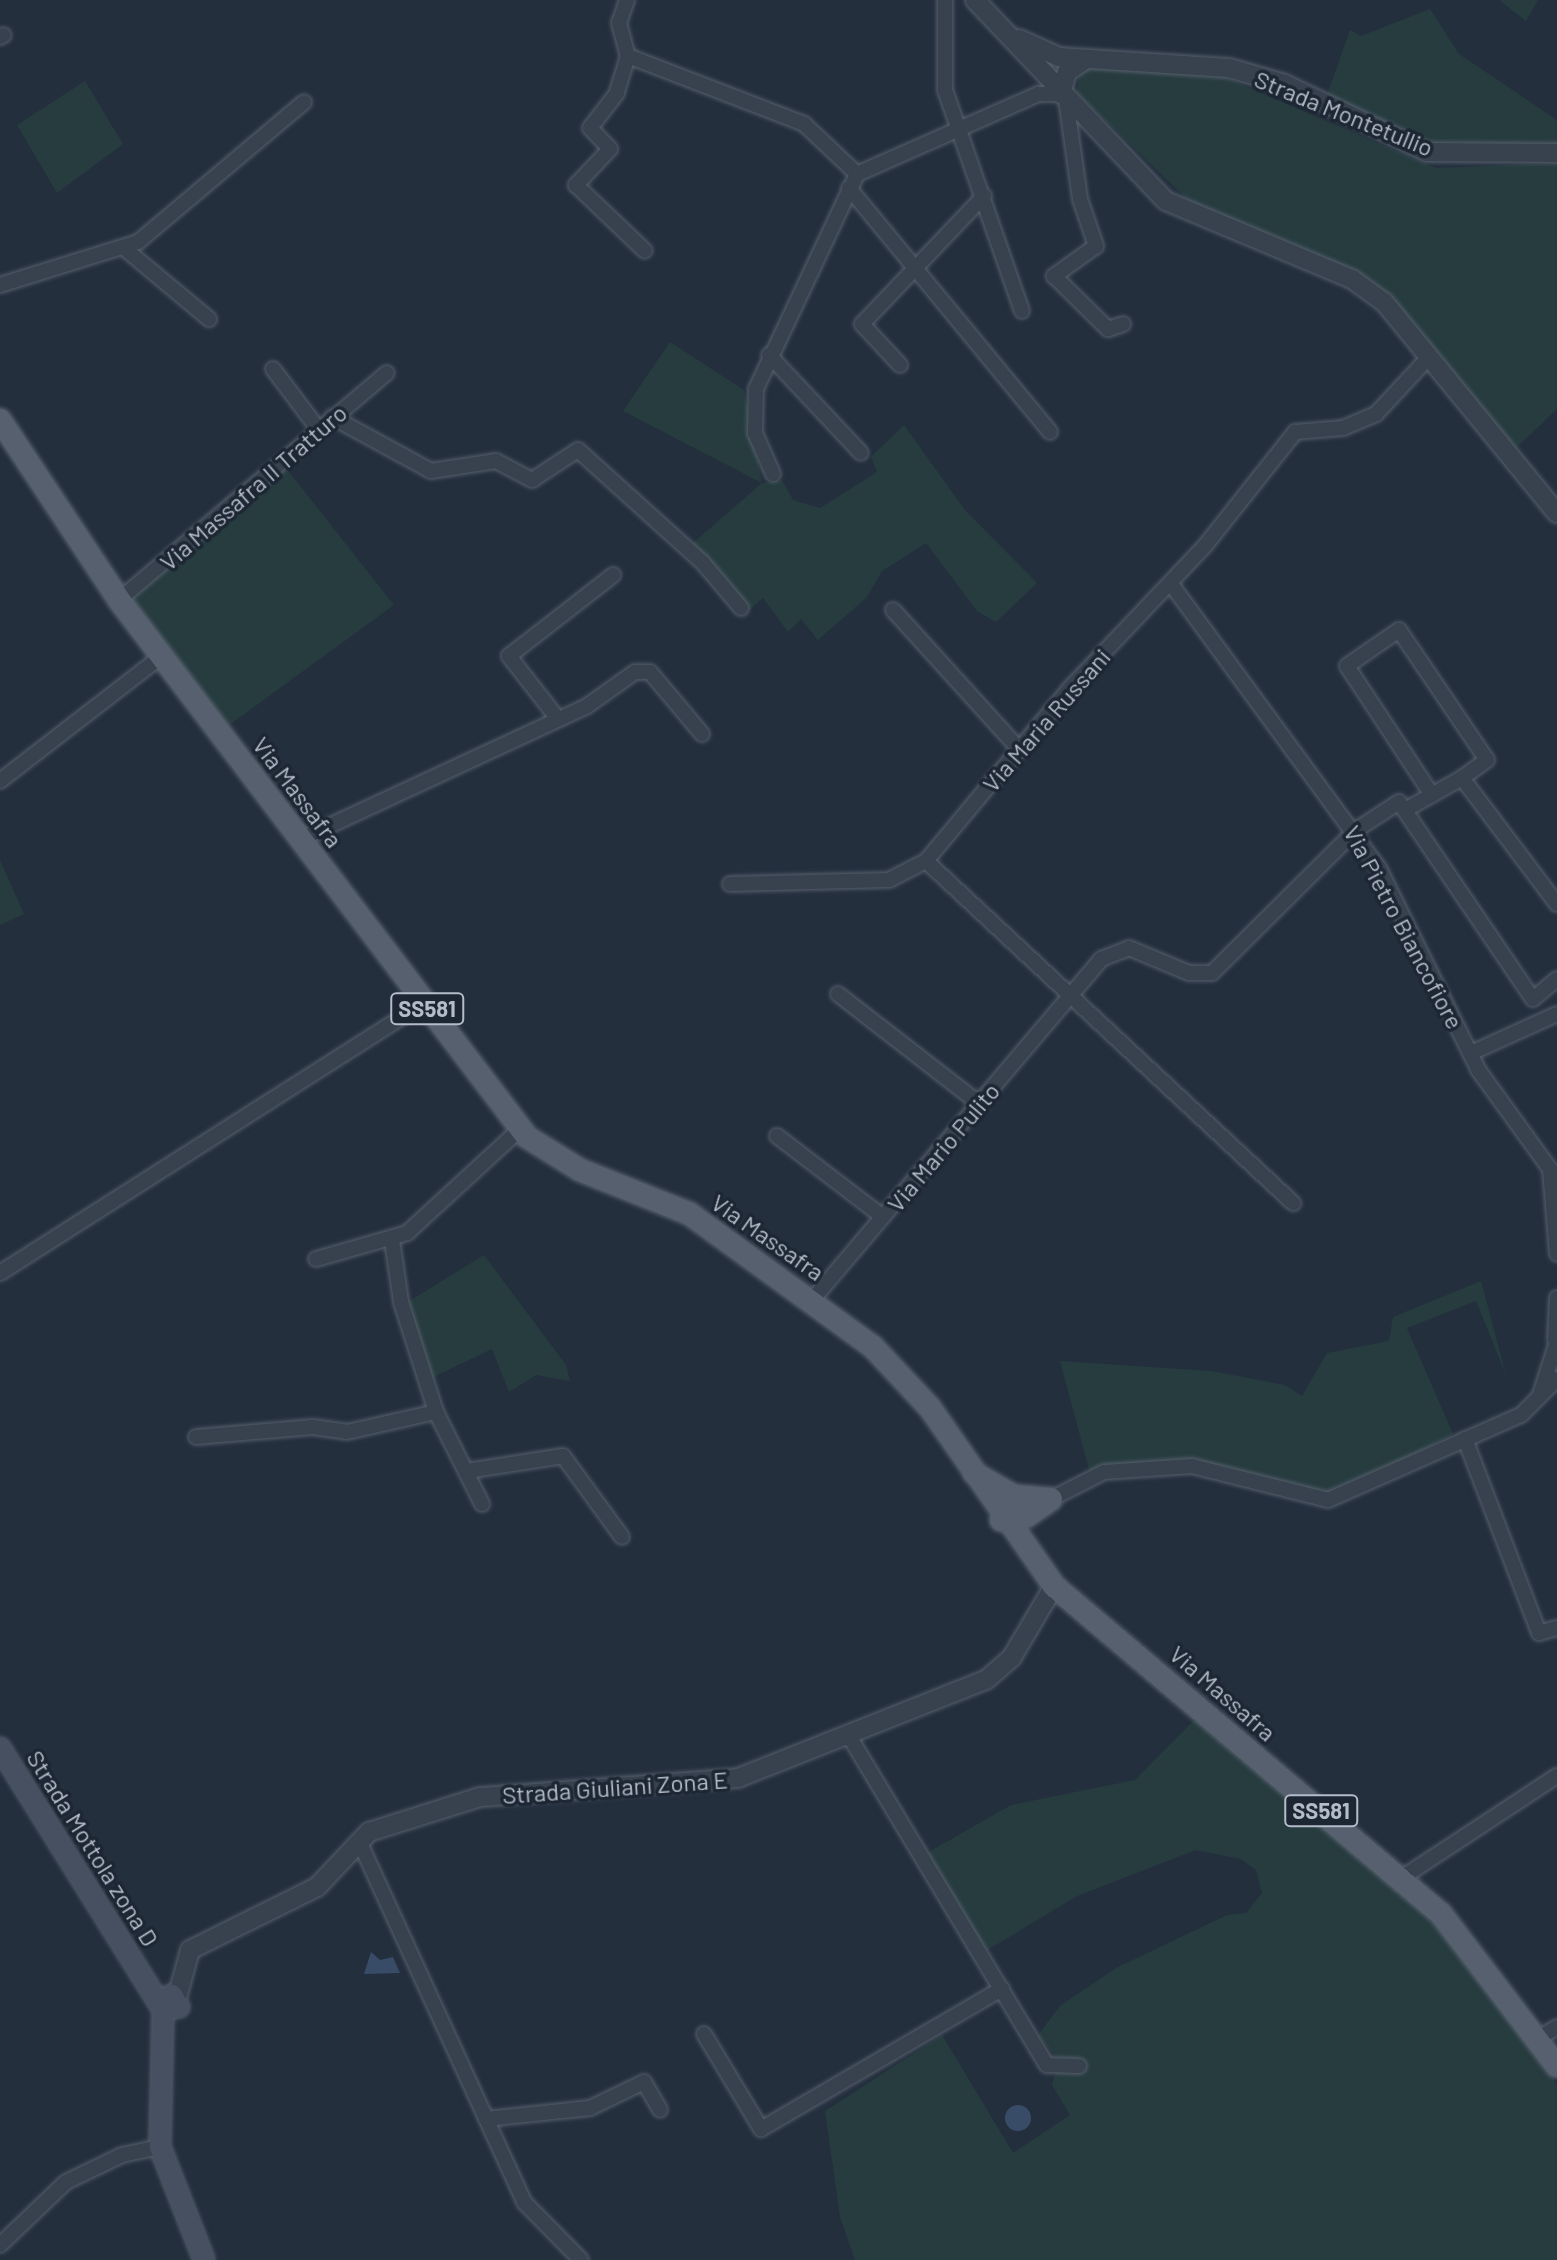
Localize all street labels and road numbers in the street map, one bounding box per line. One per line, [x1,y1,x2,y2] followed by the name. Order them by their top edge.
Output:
[1251,64,1437,162] street label: Strada Montetullio
[154,398,352,576] street label: Via Massafra II Tratturo
[976,643,1116,797] street label: Via Maria Russani
[247,731,349,853] street label: Via Massafra
[1338,820,1470,1034] street label: Via Pietro Biancofiore
[389,991,465,1027] road number: SS581
[881,1077,1005,1217] street label: Via Mario Pulito
[706,1188,830,1286] street label: Via Massafra
[1164,1639,1282,1747] street label: Via Massafra
[21,1745,165,1951] street label: Strada Mottola zona D
[501,1765,729,1809] street label: Strada Giuliani Zona E
[1283,1793,1359,1829] road number: SS581

